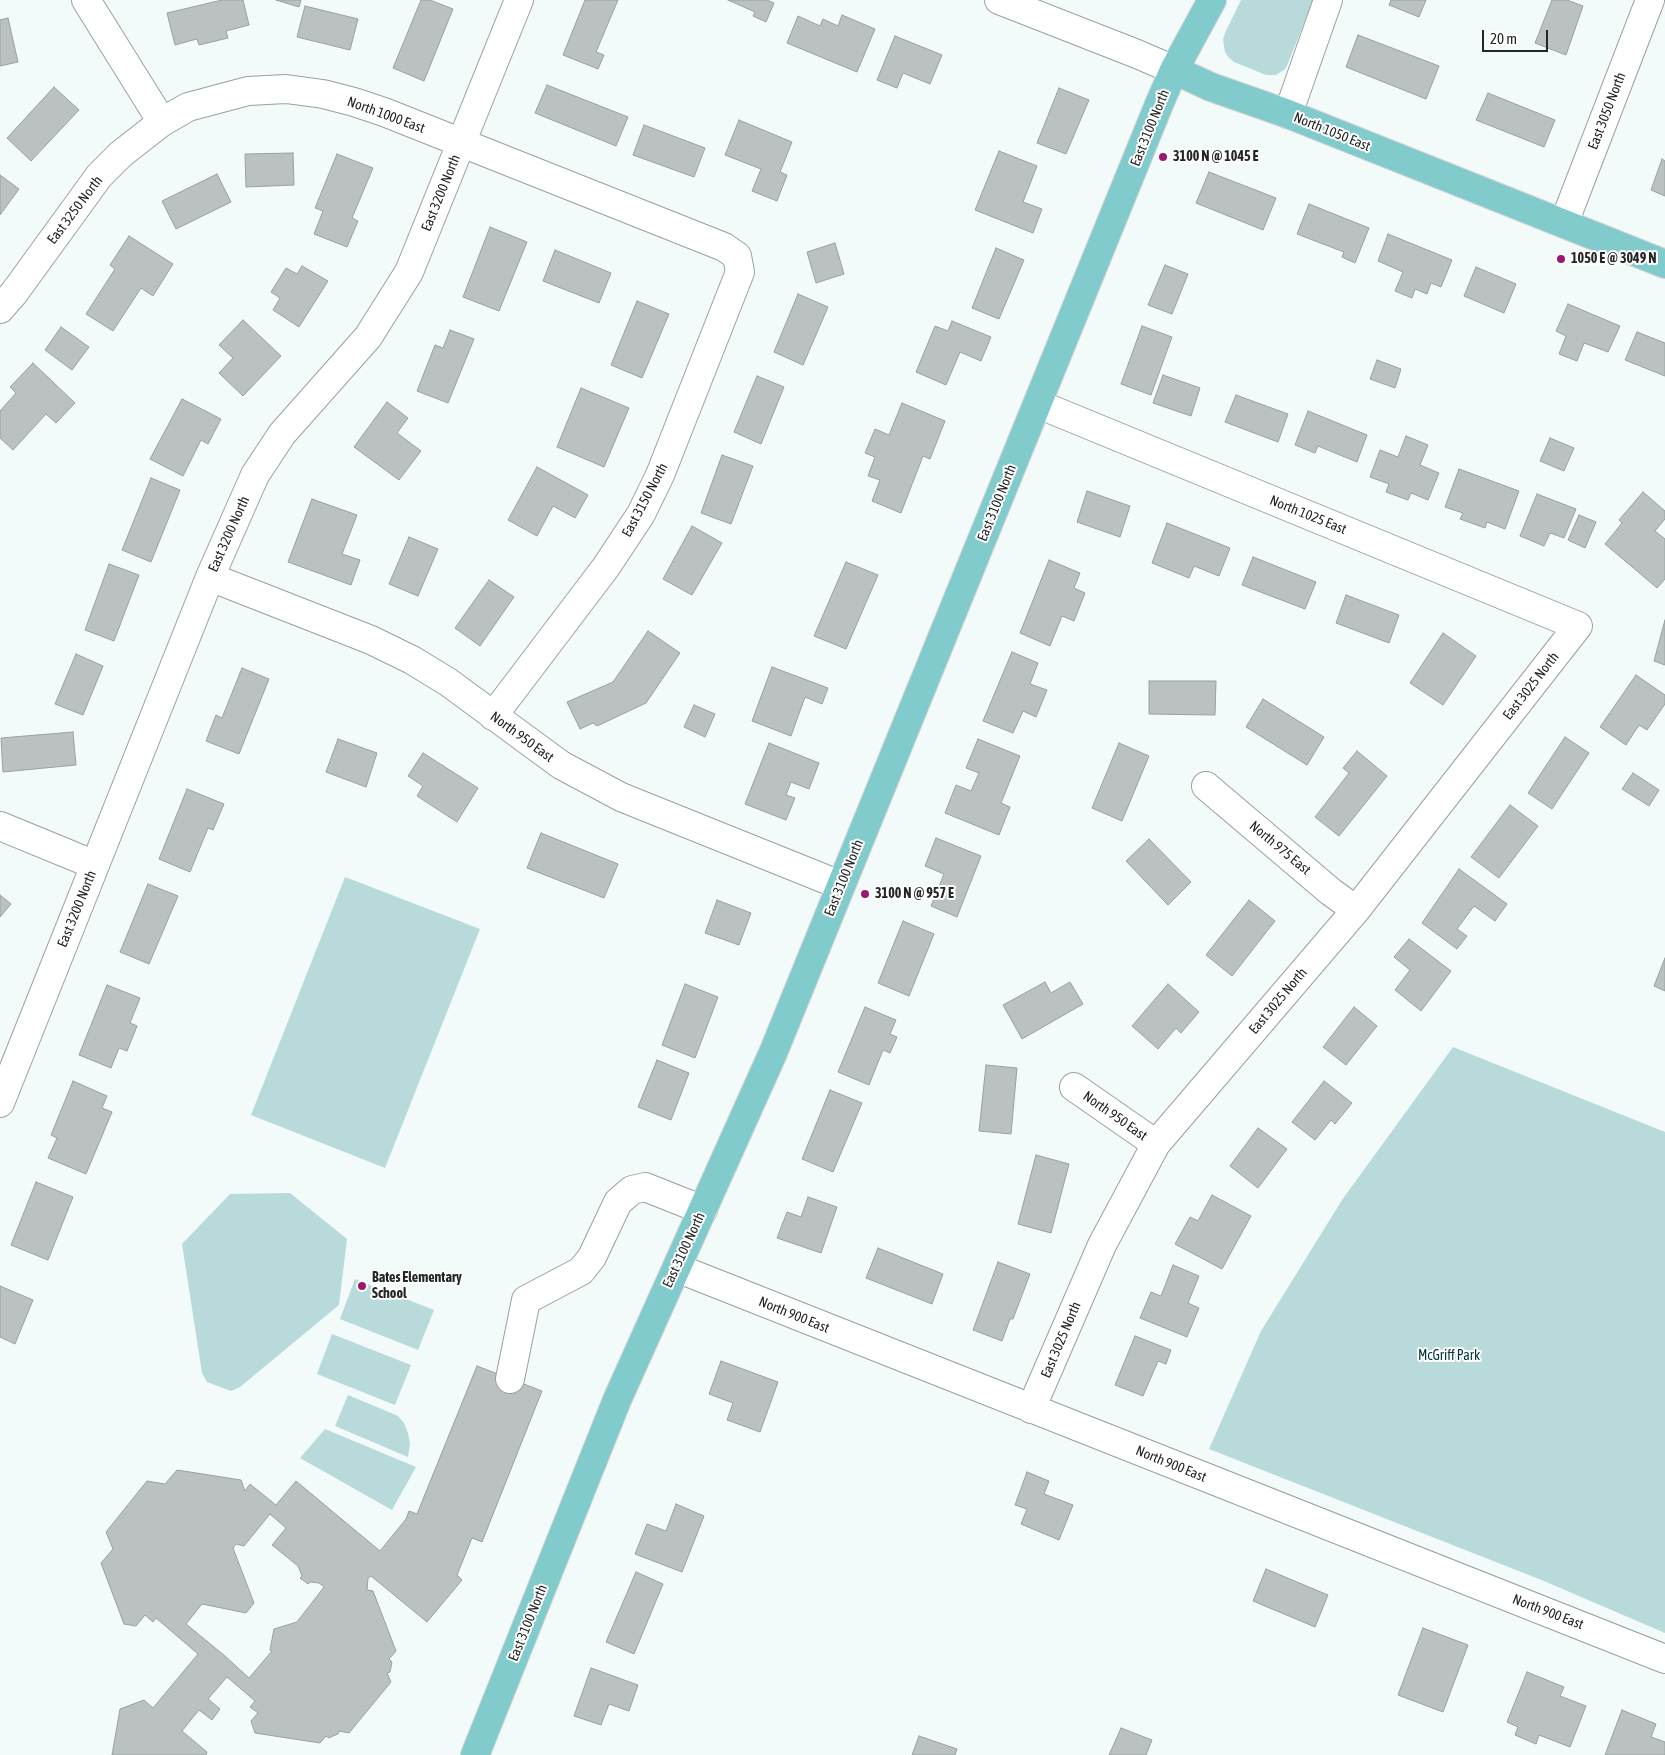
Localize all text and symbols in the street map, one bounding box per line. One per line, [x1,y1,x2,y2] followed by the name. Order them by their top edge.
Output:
[1485,20,1551,52] scale bar
[1490,30,1517,47] text: 20 m
[1585,70,1629,152] street label: East 3050 North
[1127,87,1173,169] street label: East 3100 North
[345,93,427,137] street label: North 1000 East
[1291,109,1373,155] street label: North 1050 East
[1173,149,1258,165] place label: 3100 N @ 1045 E
[1157,151,1169,163] marker: 3100 N @ 1045 E
[418,152,464,234] street label: East 3200 North
[44,172,106,248] street label: East 3250 North
[1571,251,1656,267] place label: 1050 E @ 3049 N
[1555,253,1567,265] marker: 1050 E @ 3049 N
[619,460,671,540] street label: East 3150 North
[974,462,1020,544] street label: East 3100 North
[1267,492,1349,538] street label: North 1025 East
[205,493,253,575] street label: East 3200 North
[1499,649,1563,723] street label: East 3025 North
[487,708,557,766] street label: North 950 East
[1246,818,1314,878] street label: North 975 East
[821,837,867,919] street label: East 3100 North
[54,868,100,950] street label: East 3200 North
[875,886,954,902] place label: 3100 N @ 957 E
[859,888,871,900] marker: 3100 N @ 957 E
[1245,964,1311,1038] street label: East 3025 North
[1080,1088,1150,1144] street label: North 950 East
[659,1210,709,1290] street label: East 3100 North
[372,1270,462,1302] place label: Bates Elementary School
[356,1280,368,1292] marker: Bates Elementary School
[756,1293,832,1337] street label: North 900 East
[1037,1299,1085,1381] street label: East 3025 North
[1418,1348,1480,1364] park label: McGriff Park
[1133,1442,1209,1486] street label: North 900 East
[505,1582,551,1664] street label: East 3100 North
[1510,1591,1586,1633] street label: North 900 East

